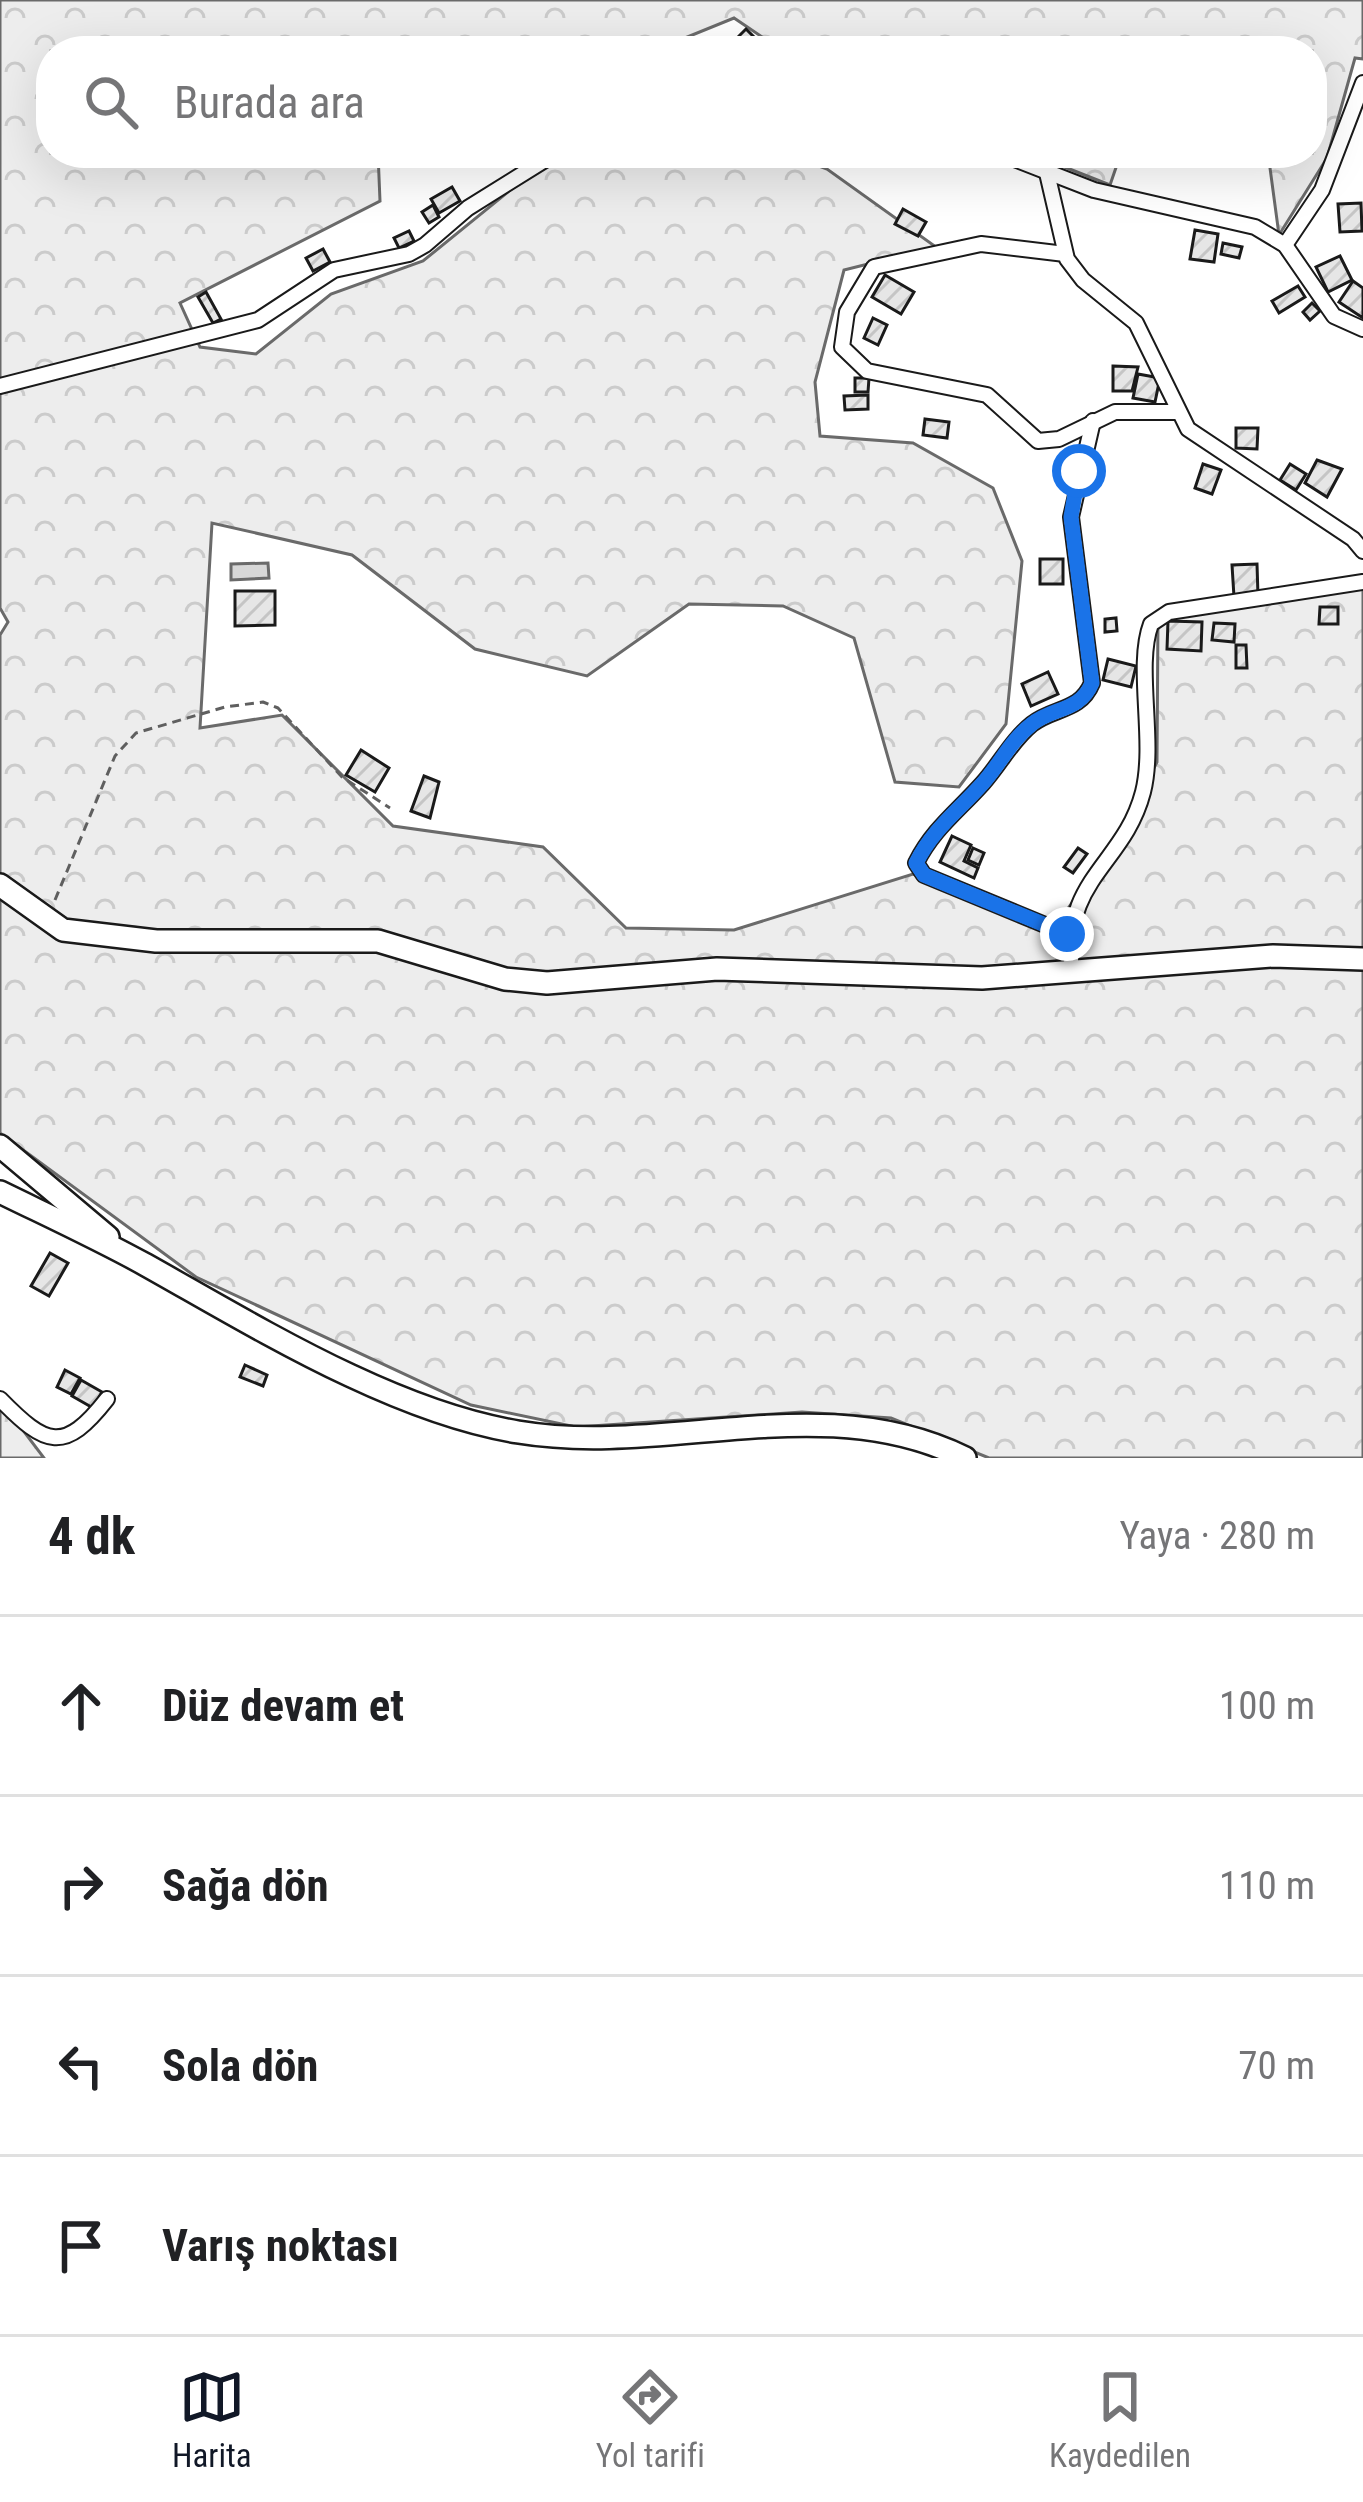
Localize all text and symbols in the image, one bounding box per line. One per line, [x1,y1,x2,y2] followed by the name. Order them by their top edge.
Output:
[36,36,1327,168] search box
[78,69,144,135] icon: search
[174,76,365,129] text: Burada ara
[1052,444,1106,498] route start
[1040,907,1094,961] route end
[48,1507,135,1566] text: 4 dk
[1119,1513,1315,1559] text: Yaya · 280 m
[48,1673,114,1739] icon: ahead
[162,1679,404,1732] text: Düz devam et
[1219,1683,1315,1729] text: 100 m
[48,1853,114,1919] icon: right
[162,1859,329,1912] text: Sağa dön
[1219,1863,1315,1909] text: 110 m
[48,2033,114,2099] icon: left
[162,2039,318,2092] text: Sola dön
[1238,2043,1315,2089] text: 70 m
[48,2213,114,2279] icon: arrive
[162,2219,399,2272] text: Varış noktası
[172,2364,252,2475] tab: Harita
[596,2364,705,2475] tab: Yol tarifi
[1049,2364,1191,2475] tab: Kaydedilen

